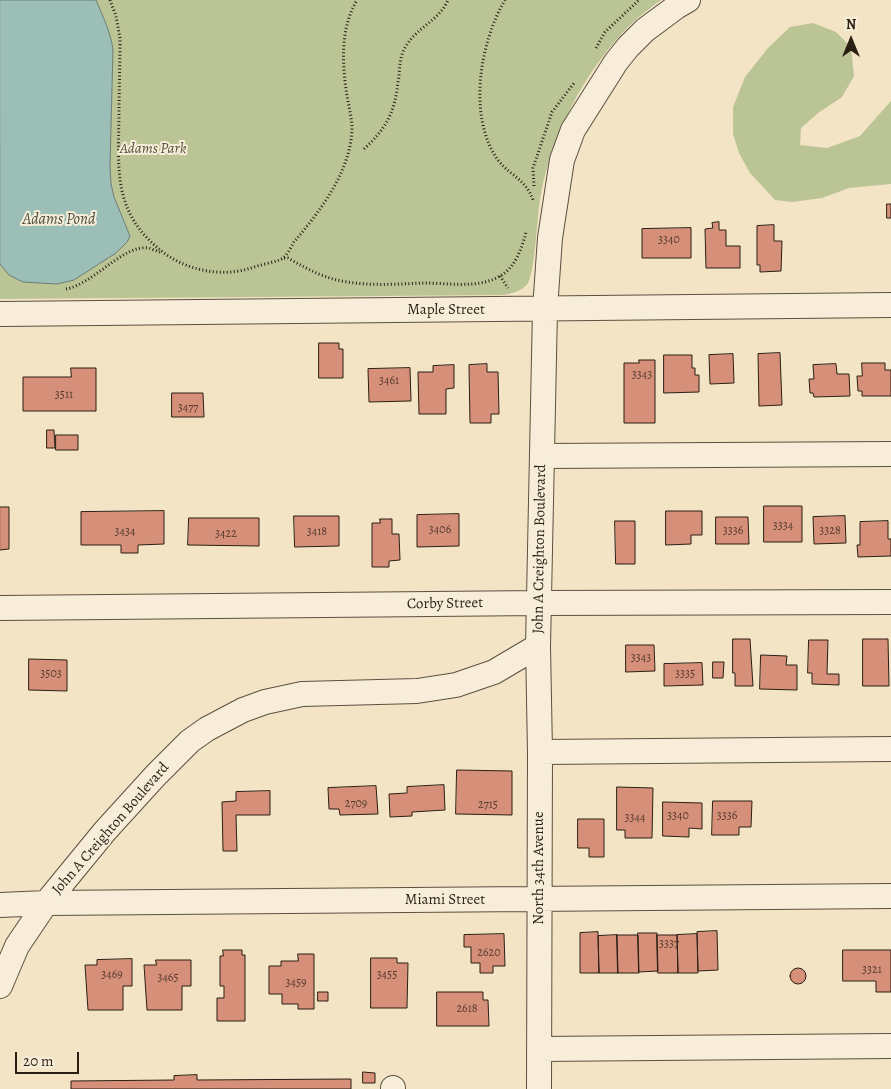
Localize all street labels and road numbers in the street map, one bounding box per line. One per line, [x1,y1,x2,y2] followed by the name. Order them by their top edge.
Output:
[407,301,485,319] street label: Maple Street
[530,464,550,634] street label: John A Creighton Boulevard
[407,594,483,614] street label: Corby Street
[49,759,173,899] street label: John A Creighton Boulevard
[530,811,548,925] street label: North 34th Avenue
[405,891,485,909] street label: Miami Street

